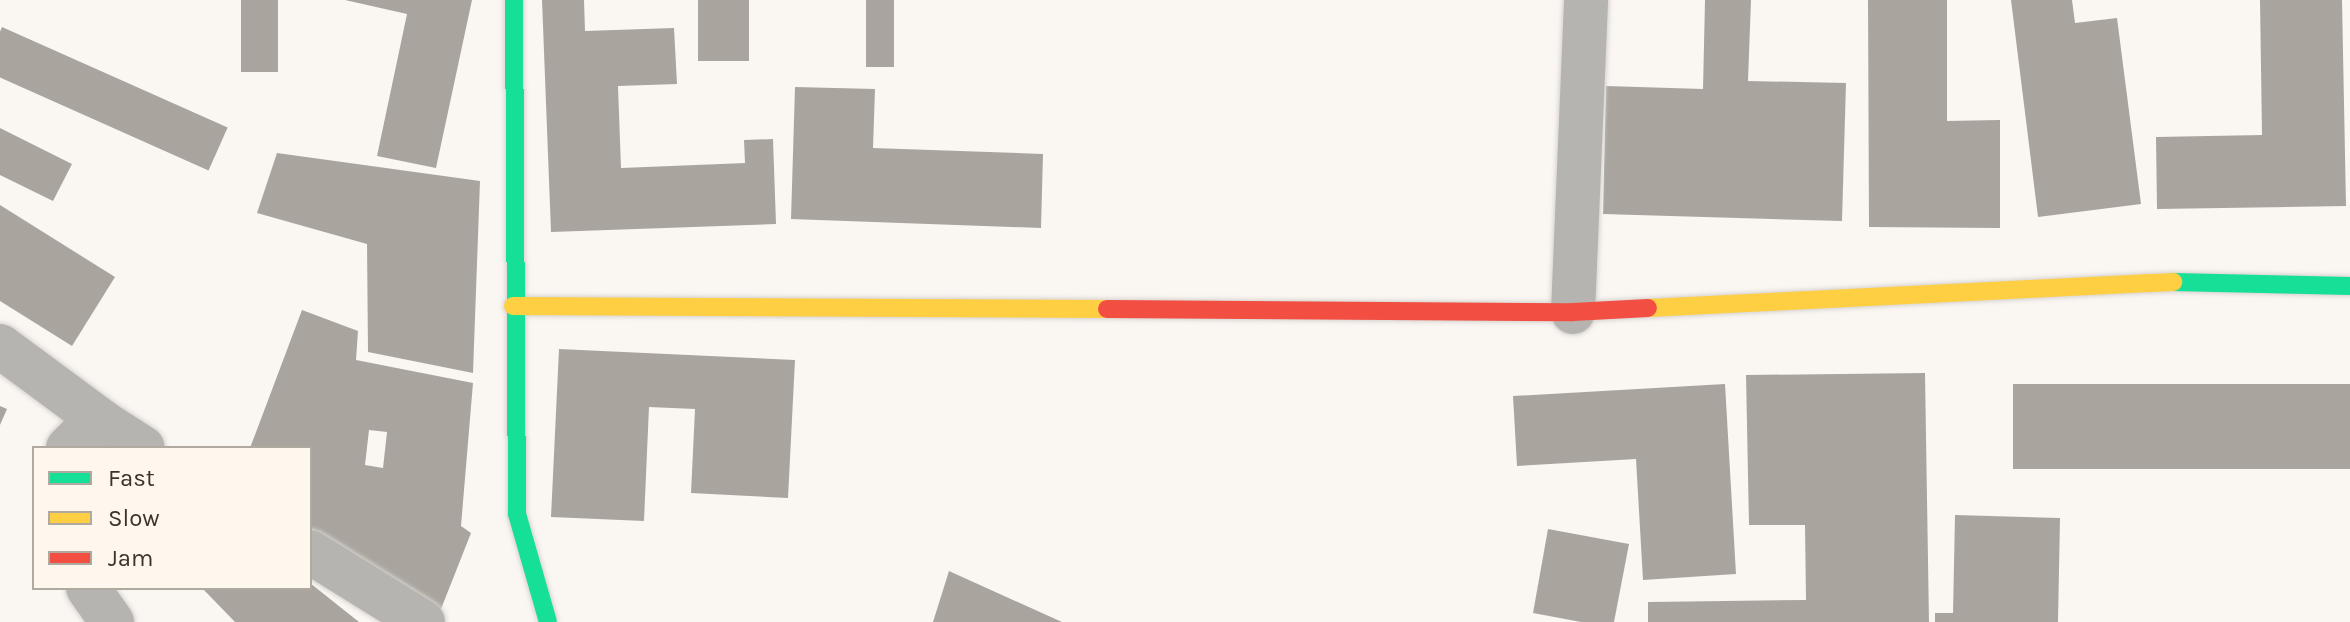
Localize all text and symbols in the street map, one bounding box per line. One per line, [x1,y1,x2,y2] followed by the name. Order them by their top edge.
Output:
[32,446,312,590] legend
[108,464,155,492] text: Fast
[108,504,160,532] text: Slow
[108,544,153,572] text: Jam

